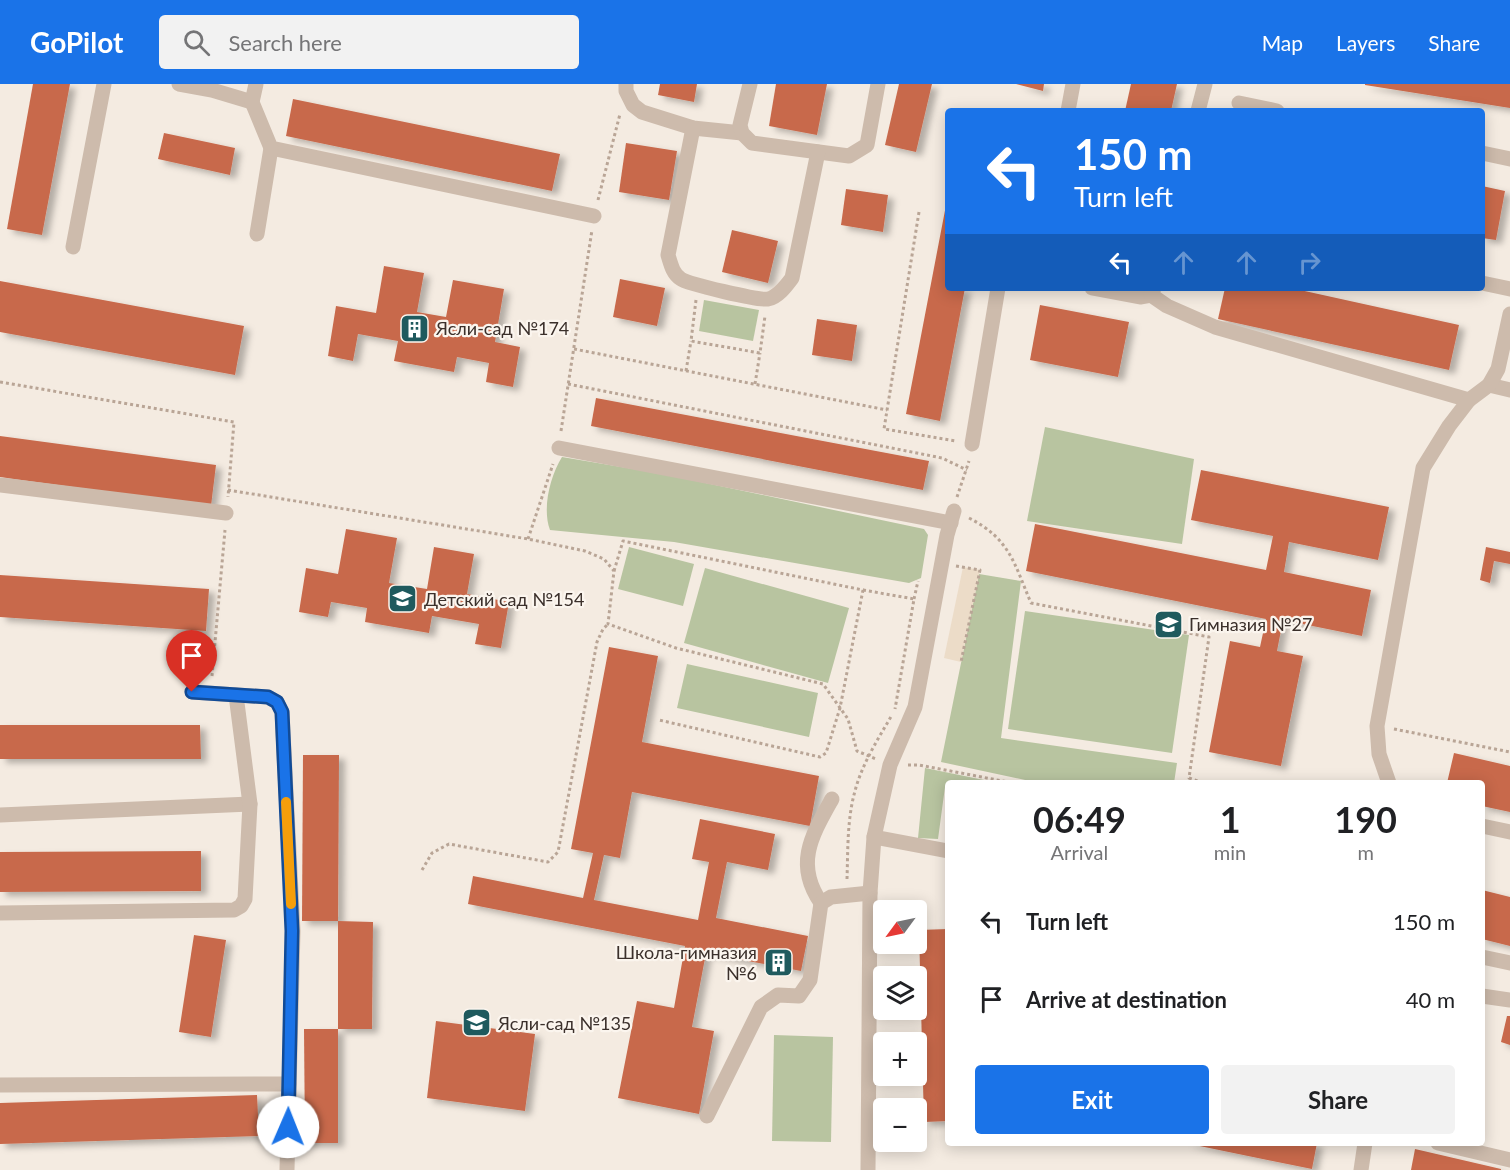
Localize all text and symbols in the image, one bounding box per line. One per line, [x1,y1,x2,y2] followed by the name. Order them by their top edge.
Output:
[159,15,579,69] search box
[30,25,123,59] text: GoPilot
[180,26,213,59] icon: search
[228,29,342,56] text: Search here
[1262,30,1303,55] text: Map
[1336,30,1395,55] text: Layers
[1428,30,1480,55] text: Share
[1074,129,1192,179] text: 150 m
[975,132,1053,210] icon: left
[1074,180,1173,213] text: Turn left
[1104,246,1137,279] icon: left
[1167,246,1200,279] icon: ahead
[1230,246,1263,279] icon: ahead
[1293,246,1326,279] icon: right
[399,312,431,344] building icon: Ясли-сад №174
[435,317,569,339] place label: Ясли-сад №174
[387,583,419,615] school or university icon: Детский сад №154
[424,588,584,610] place label: Детский сад №154
[1152,608,1184,640] school or university icon: Гимназия №27
[1189,613,1312,635] place label: Гимназия №27
[166,630,217,692] pin
[175,639,208,672] icon: arrive
[1033,797,1126,841] text: 06:49
[1220,797,1241,841] text: 1
[1334,797,1397,841] text: 190
[1051,840,1108,864] text: Arrival
[1214,840,1246,864] text: min
[1357,840,1374,864] text: m
[873,900,927,954] north arrow
[873,900,927,1152] map controls
[975,905,1008,938] icon: left
[1026,908,1108,935] text: Turn left
[1393,908,1455,935] text: 150 m
[616,941,757,984] place label: Школа-гимназия №6
[762,946,794,978] building icon: Школа-гимназия №6
[873,966,927,1020] button: layers
[975,983,1008,1016] icon: arrive
[1026,986,1227,1013] text: Arrive at destination
[1406,986,1455,1013] text: 40 m
[461,1007,493,1039] school or university icon: Ясли-сад №135
[497,1012,631,1034] place label: Ясли-сад №135
[873,1032,927,1086] button: +
[975,1065,1209,1134] button: Exit
[1221,1065,1455,1134] button: Share
[256,1095,320,1159] position arrow
[873,1098,927,1152] button: −

